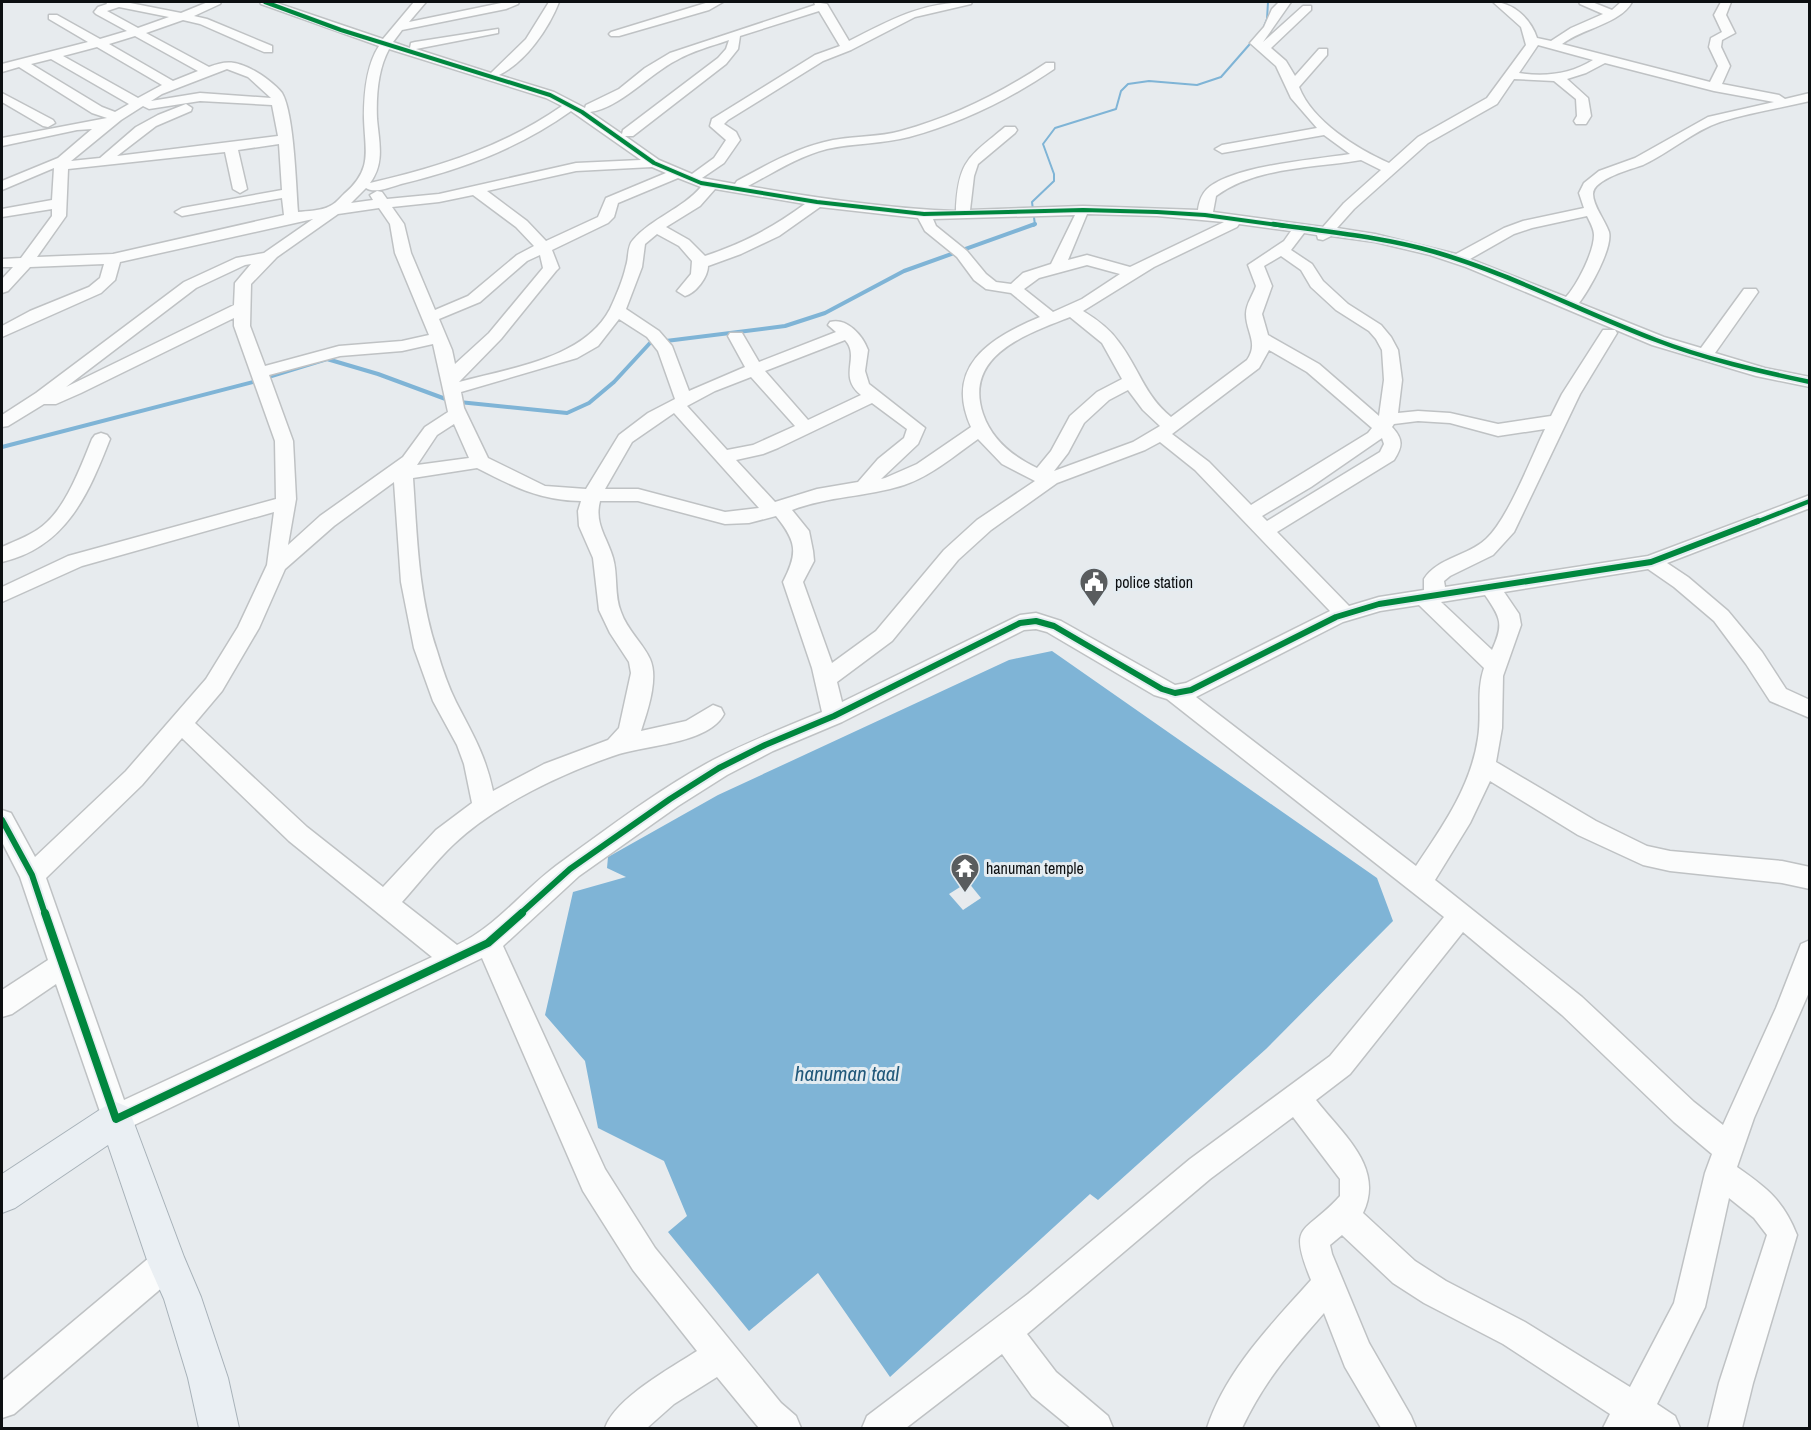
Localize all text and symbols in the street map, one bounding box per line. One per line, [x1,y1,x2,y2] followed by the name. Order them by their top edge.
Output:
[1078,566,1110,608] public building icon: police station
[1115,571,1193,593] place label: police station
[949,852,981,894] temple icon: hanuman temple
[986,857,1084,879] place label: hanuman temple
[795,1059,900,1088] water label: hanuman taal

